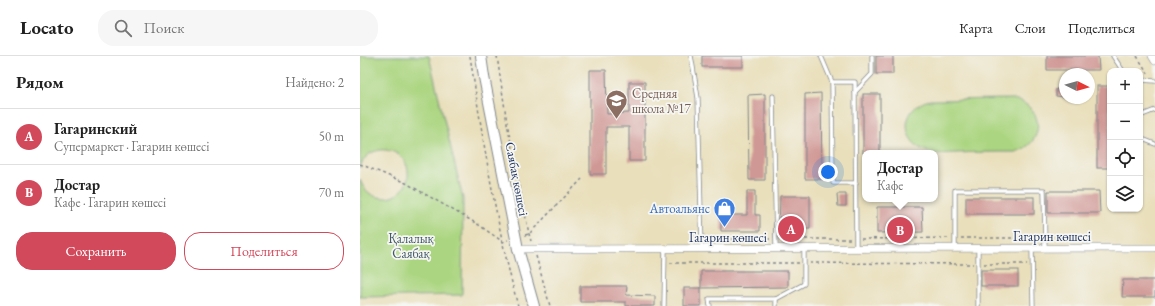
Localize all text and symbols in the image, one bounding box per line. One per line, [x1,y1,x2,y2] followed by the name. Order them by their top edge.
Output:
[98,10,378,46] search box
[20,15,74,40] text: Locato
[112,17,134,39] icon: search
[144,18,184,37] text: Поиск
[959,19,993,37] text: Карта
[1015,19,1046,37] text: Слои
[1068,19,1135,37] text: Поделиться
[1059,68,1095,104] north arrow
[1107,68,1143,212] map controls
[1107,68,1143,104] button: +
[16,71,64,93] text: Рядом
[285,74,344,91] text: Найдено: 2
[632,85,692,117] place label: Средняя школа №17
[604,87,630,120] school or university icon: Средняя школа №17
[1107,104,1143,140] button: −
[54,119,137,138] text: Гагаринский
[24,128,34,145] text: A
[319,128,344,145] text: 50 m
[54,138,209,155] text: Супермаркет · Гагарин көшесі
[1107,140,1143,176] button: locate
[502,141,532,217] street label: Саябақ көшесі
[862,150,938,202] popup
[877,158,923,177] text: Достар
[818,162,838,182] your location
[54,175,100,194] text: Достар
[1107,176,1143,212] button: layers
[877,177,903,194] text: Кафе
[25,184,33,201] text: B
[319,184,344,201] text: 70 m
[54,194,166,211] text: Кафе · Гагарин көшесі
[712,195,738,228] shop icon: Автоальянс
[648,200,710,217] place label: Автоальянс
[778,214,804,244] pin: A
[887,215,913,245] pin: B
[1013,228,1091,245] street label: Гагарин көшесі
[689,229,767,246] street label: Гагарин көшесі
[388,230,435,262] park label: Қалалық Саябақ
[16,232,176,270] button: Сохранить
[184,232,344,270] button: Поделиться

